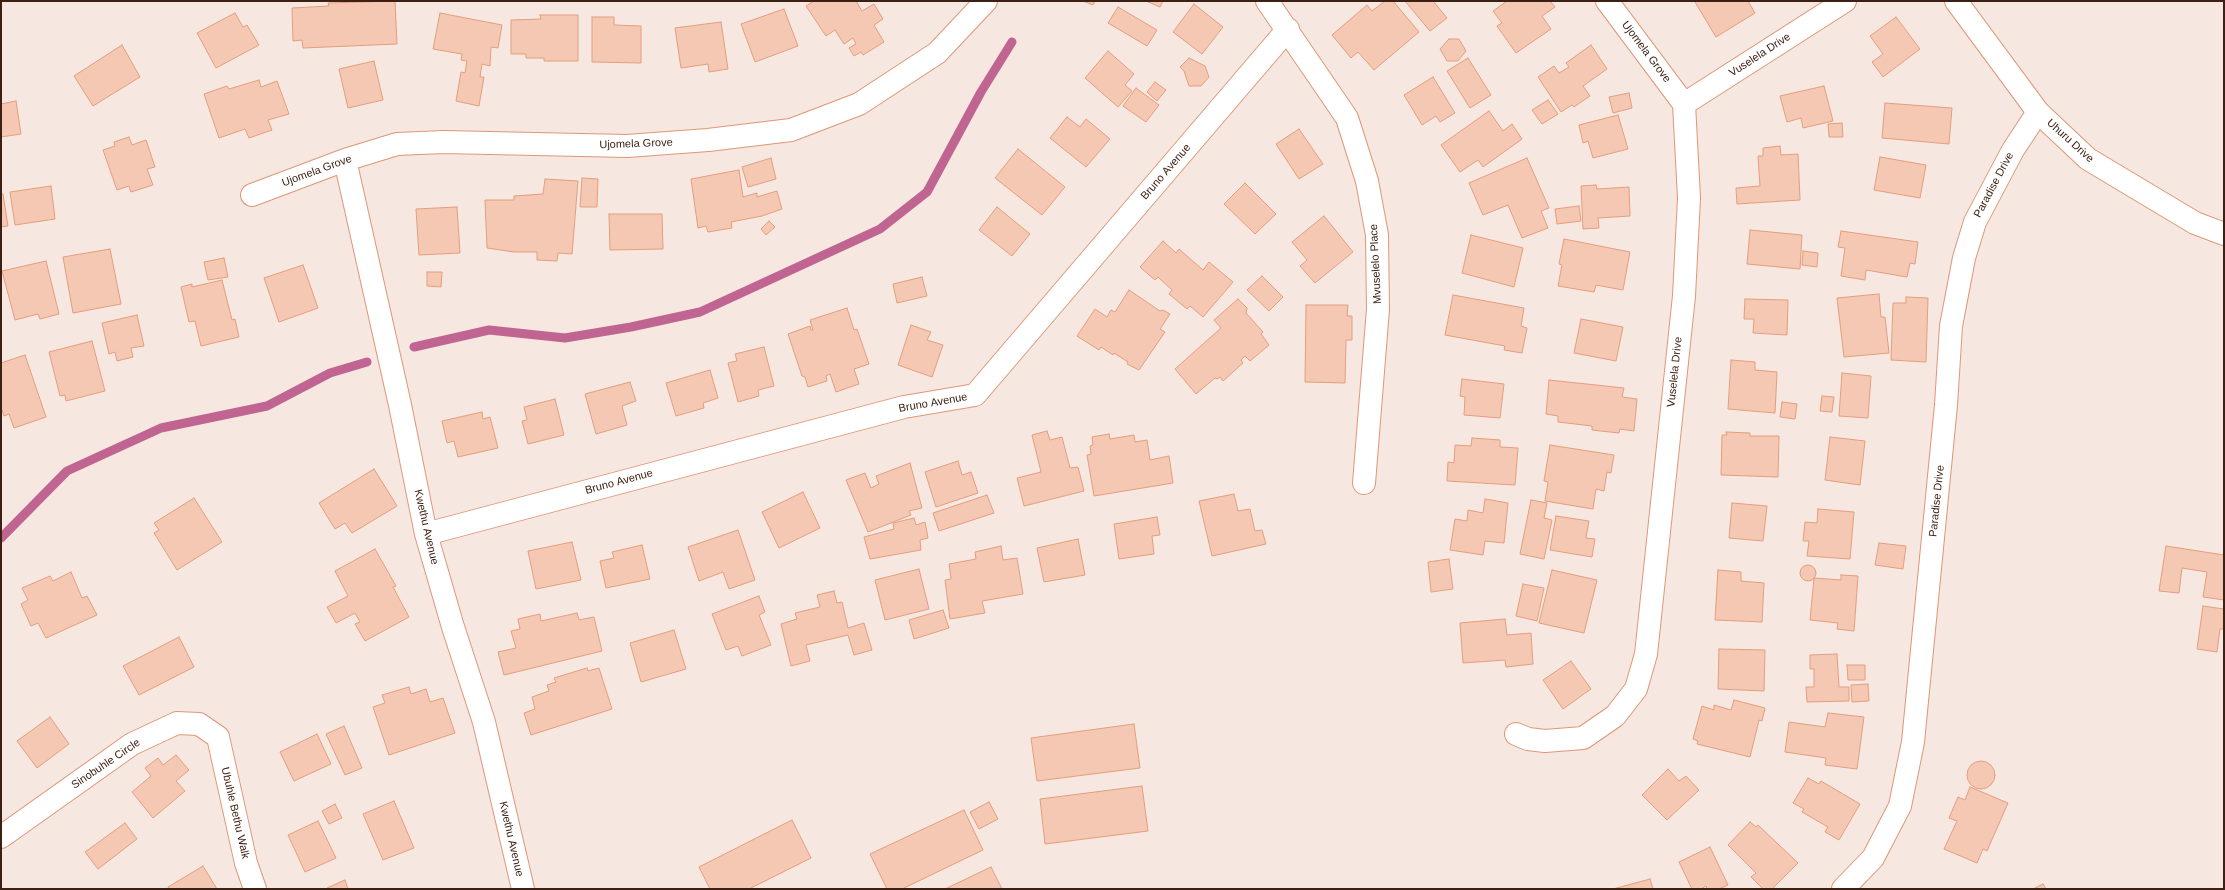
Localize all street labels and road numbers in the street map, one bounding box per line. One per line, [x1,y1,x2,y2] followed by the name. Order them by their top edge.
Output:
[1619,19,1673,85] street label: Ujomela Grove
[1727,30,1793,80] street label: Vuselela Drive
[2044,116,2096,166] street label: Uhuru Drive
[599,136,673,152] street label: Ujomela Grove
[1138,141,1194,203] street label: Bruno Avenue
[1971,150,2017,220] street label: Paradise Drive
[280,152,354,190] street label: Ujomela Grove
[1367,224,1385,304] street label: Mvuselelo Place
[1665,336,1685,408] street label: Vuselela Drive
[898,390,968,416] street label: Bruno Avenue
[1927,464,1947,538] street label: Paradise Drive
[584,467,654,497] street label: Bruno Avenue
[411,488,441,566] street label: Kwethu Avenue
[69,736,143,792] street label: Sinobuhle Circle
[218,766,252,860] street label: Ubuhle Bethu Walk
[496,800,526,878] street label: Kwethu Avenue

